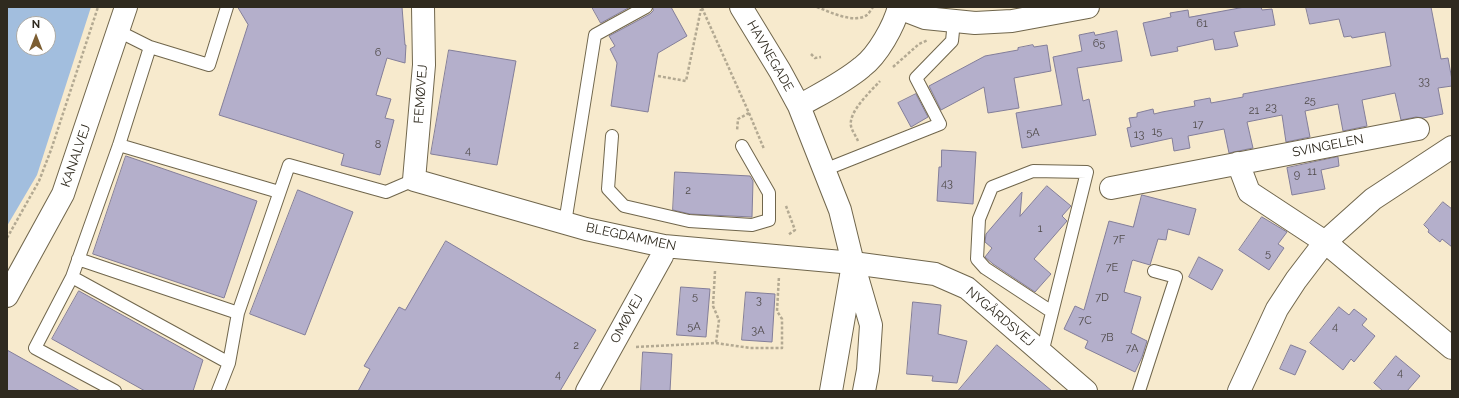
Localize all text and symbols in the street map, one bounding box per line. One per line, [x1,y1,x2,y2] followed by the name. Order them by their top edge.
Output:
[16,16,56,56] north arrow
[1196,17,1208,31] house number: 61
[32,18,40,31] text: N
[743,18,797,94] street label: HAVNEGADE
[1093,37,1105,51] house number: 65
[375,46,381,60] house number: 6
[411,64,431,124] street label: FEMØVEJ
[1418,75,1430,89] house number: 33
[1304,94,1316,108] house number: 25
[1265,101,1277,115] house number: 23
[1249,104,1259,118] house number: 21
[1193,118,1203,132] house number: 17
[58,123,94,189] street label: KANALVEJ
[1152,125,1162,139] house number: 15
[1026,126,1040,140] house number: 5A
[1134,128,1144,142] house number: 13
[1291,131,1365,161] street label: SVINGELEN
[375,138,381,152] house number: 8
[465,144,471,158] house number: 4
[1307,165,1317,179] house number: 11
[1294,168,1300,182] house number: 9
[941,177,953,191] house number: 43
[685,184,691,198] house number: 2
[584,220,678,254] street label: BLEGDAMMEN
[1038,222,1042,236] house number: 1
[1113,233,1125,247] house number: 7F
[1265,247,1271,261] house number: 5
[1106,261,1118,275] house number: 7E
[963,284,1037,350] street label: NYGÅRDSVEJ
[692,290,698,304] house number: 5
[1095,291,1109,305] house number: 7D
[607,292,647,346] street label: OMØVEJ
[756,294,762,308] house number: 3
[1078,314,1092,328] house number: 7C
[687,320,701,334] house number: 5A
[1332,320,1338,334] house number: 4
[751,324,765,338] house number: 3A
[1100,331,1114,345] house number: 7B
[573,339,579,353] house number: 2
[1126,342,1138,356] house number: 7A
[1397,366,1403,380] house number: 4
[555,368,561,382] house number: 4

